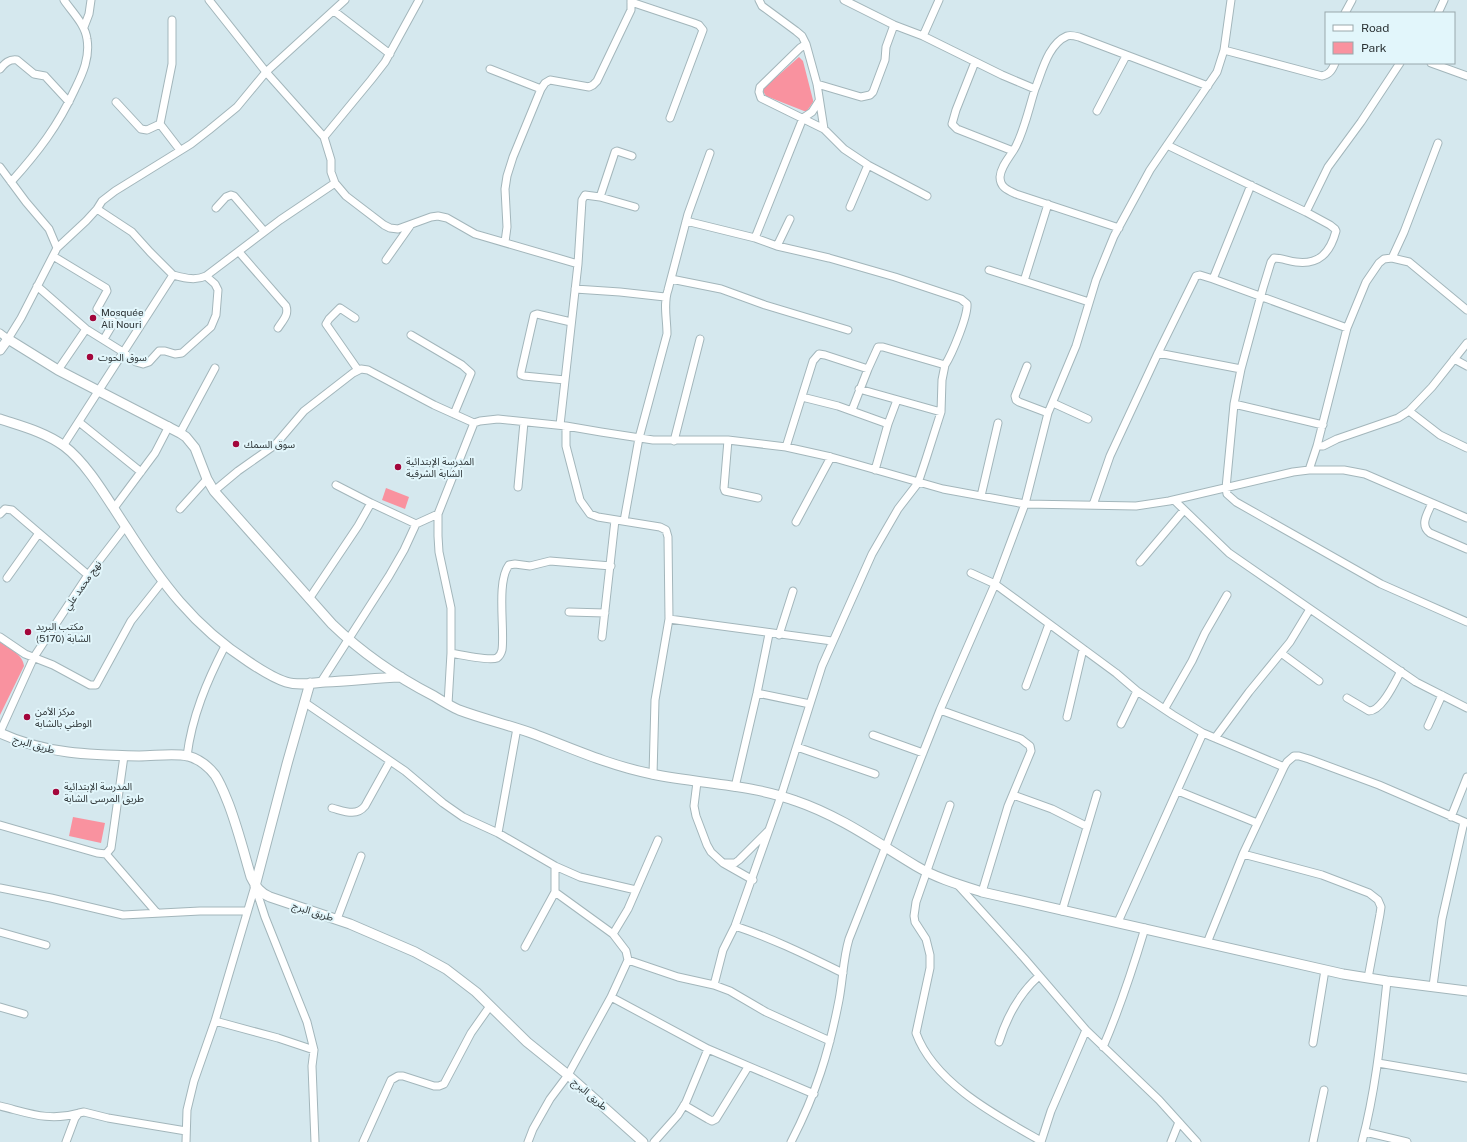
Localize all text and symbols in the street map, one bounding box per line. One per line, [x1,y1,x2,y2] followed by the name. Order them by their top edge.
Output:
[1325,12,1455,64] legend
[1361,21,1389,35] text: Road
[1361,41,1387,55] text: Park
[101,306,144,330] place label: Mosquée Ali Nouri
[88,313,98,323] marker: Mosquée Ali Nouri
[98,351,147,364] place label: سوق الحوت
[85,352,95,362] marker: سوق الحوت
[244,438,295,451] place label: سوق السمك
[231,439,241,449] marker: سوق السمك
[406,455,474,480] place label: المدرسة الإبتدائية الشابة الشرقية
[393,462,403,472] marker: المدرسة الإبتدائية الشابة الشرقية
[61,558,105,613] street label: نهج محمد علي
[36,620,91,644] place label: مكتب البريد الشابة (5170)
[23,627,33,637] marker: مكتب البريد الشابة (5170)
[35,705,92,731] place label: مركز الأمن الوطني بالشابة
[22,712,32,722] marker: مركز الأمن الوطني بالشابة
[11,732,56,758] street label: طريق البرج
[64,780,144,805] place label: المدرسة الإبتدائية طريق المرسى الشابة
[51,787,61,797] marker: المدرسة الإبتدائية طريق المرسى الشابة
[290,899,335,925] street label: طريق البرج
[569,1075,610,1114] street label: طريق البرج

